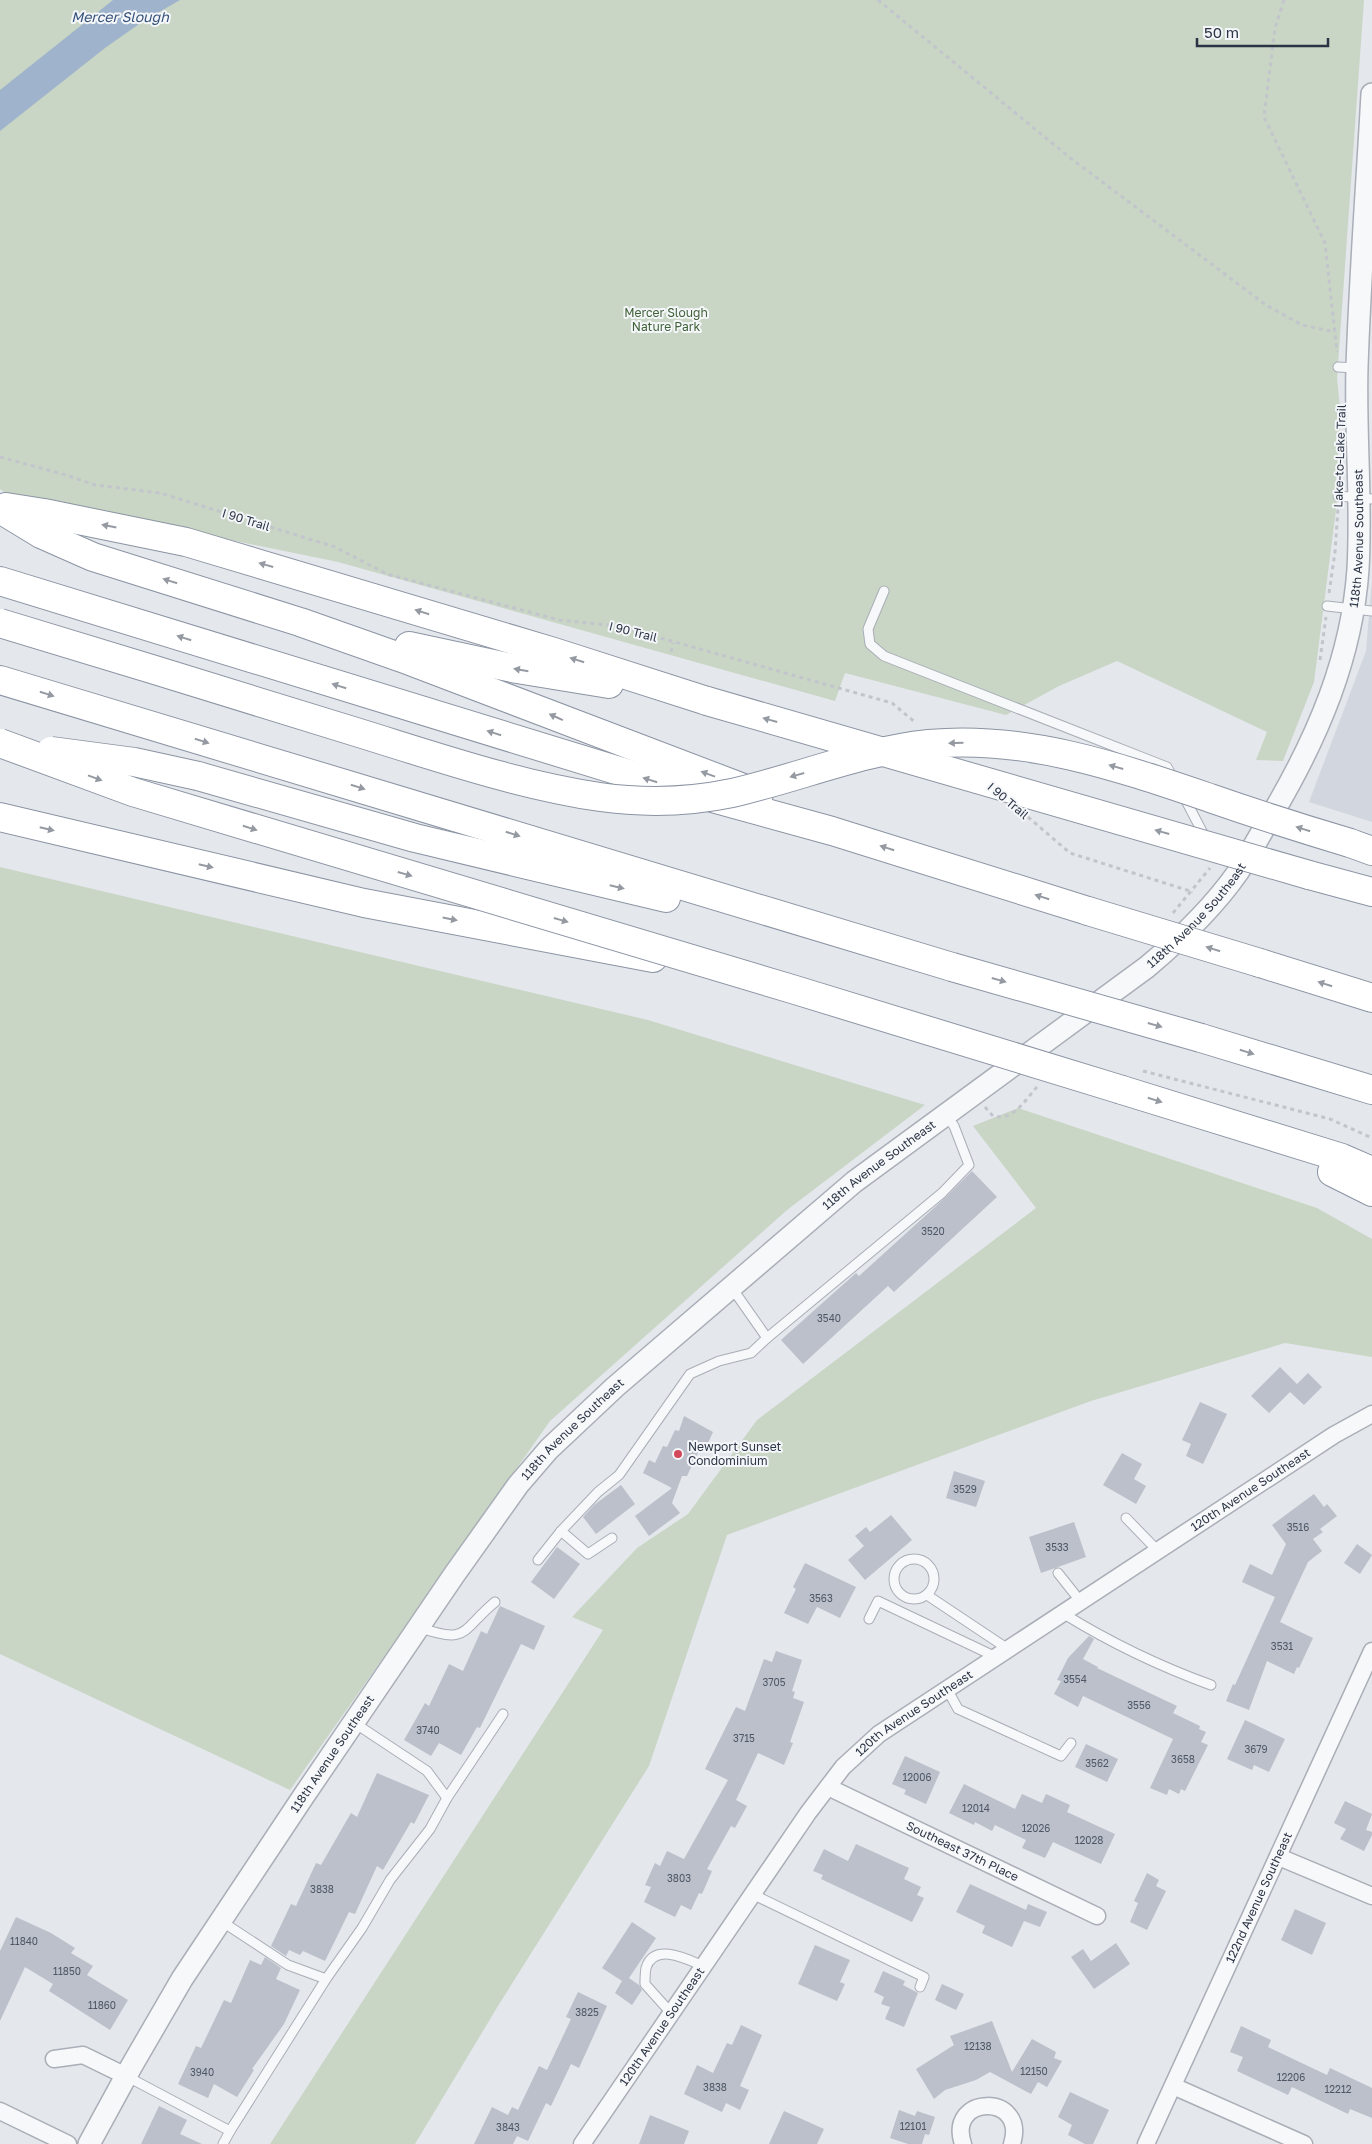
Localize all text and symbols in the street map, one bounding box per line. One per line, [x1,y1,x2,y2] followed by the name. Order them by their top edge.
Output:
[71,8,170,25] water label: Mercer Slough
[1197,15,1328,47] scale bar
[1204,23,1239,41] text: 50 m
[624,305,708,334] park label: Mercer Slough Nature Park
[1330,404,1349,508] street label: Lake-to-Lake Trail
[1346,469,1366,609] street label: 118th Avenue Southeast
[220,505,272,534] street label: I 90 Trail
[101,522,116,530] one-way arrow
[259,561,274,569] one-way arrow
[162,577,177,585] one-way arrow
[414,608,429,616] one-way arrow
[607,618,659,645] street label: I 90 Trail
[176,634,191,641] one-way arrow
[570,655,585,663] one-way arrow
[513,665,529,673] one-way arrow
[331,682,346,690] one-way arrow
[39,690,54,698] one-way arrow
[549,713,563,721] one-way arrow
[762,715,777,723] one-way arrow
[487,729,502,737] one-way arrow
[195,737,210,745] one-way arrow
[947,739,963,747] one-way arrow
[1108,763,1123,771] one-way arrow
[700,770,715,778] one-way arrow
[789,772,804,780] one-way arrow
[88,774,103,782] one-way arrow
[642,776,657,784] one-way arrow
[985,779,1032,822] street label: I 90 Trail
[350,784,365,792] one-way arrow
[242,824,257,832] one-way arrow
[1296,824,1311,832] one-way arrow
[40,825,55,833] one-way arrow
[1154,828,1169,836] one-way arrow
[506,831,521,839] one-way arrow
[879,844,894,851] one-way arrow
[1143,860,1249,971] street label: 118th Avenue Southeast
[198,862,213,870] one-way arrow
[398,871,413,879] one-way arrow
[610,883,625,891] one-way arrow
[1034,892,1049,900] one-way arrow
[442,915,457,923] one-way arrow
[554,917,569,925] one-way arrow
[1206,945,1221,953] one-way arrow
[991,976,1006,984] one-way arrow
[1318,980,1333,988] one-way arrow
[1147,1021,1162,1029] one-way arrow
[1240,1048,1255,1056] one-way arrow
[1148,1097,1163,1105] one-way arrow
[819,1116,939,1213] street label: 118th Avenue Southeast
[921,1225,945,1237] house number: 3520
[817,1312,841,1324] house number: 3540
[518,1375,627,1483] street label: 118th Avenue Southeast
[688,1439,782,1468] place label: Newport Sunset Condominium
[1188,1445,1313,1534] street label: 120th Avenue Southeast
[672,1448,684,1460] marker: Newport Sunset Condominium
[953,1483,977,1495] house number: 3529
[1287,1521,1309,1533] house number: 3516
[1045,1541,1069,1553] house number: 3533
[809,1592,833,1604] house number: 3563
[1271,1640,1293,1652] house number: 3531
[852,1666,975,1759] street label: 120th Avenue Southeast
[1063,1673,1087,1685] house number: 3554
[762,1676,786,1688] house number: 3705
[287,1692,377,1815] street label: 118th Avenue Southeast
[1127,1699,1151,1711] house number: 3556
[416,1724,440,1736] house number: 3740
[733,1732,755,1744] house number: 3715
[1244,1743,1268,1755] house number: 3679
[1171,1753,1195,1765] house number: 3658
[1085,1757,1109,1769] house number: 3562
[902,1771,932,1783] house number: 12006
[962,1802,990,1814] house number: 12014
[904,1818,1021,1884] street label: Southeast 37th Place
[1022,1822,1050,1834] house number: 12026
[1222,1829,1295,1965] street label: 122nd Avenue Southeast
[1075,1834,1103,1846] house number: 12028
[667,1872,691,1884] house number: 3803
[310,1883,334,1895] house number: 3838
[10,1935,38,1947] house number: 11840
[616,1964,707,2089] street label: 120th Avenue Southeast
[53,1965,81,1977] house number: 11850
[88,1999,116,2011] house number: 11860
[575,2006,599,2018] house number: 3825
[964,2040,992,2052] house number: 12138
[1020,2065,1048,2077] house number: 12150
[190,2066,214,2078] house number: 3940
[1277,2071,1305,2083] house number: 12206
[703,2081,727,2093] house number: 3838
[1324,2083,1352,2095] house number: 12212
[900,2120,926,2132] house number: 12101
[496,2121,520,2133] house number: 3843

